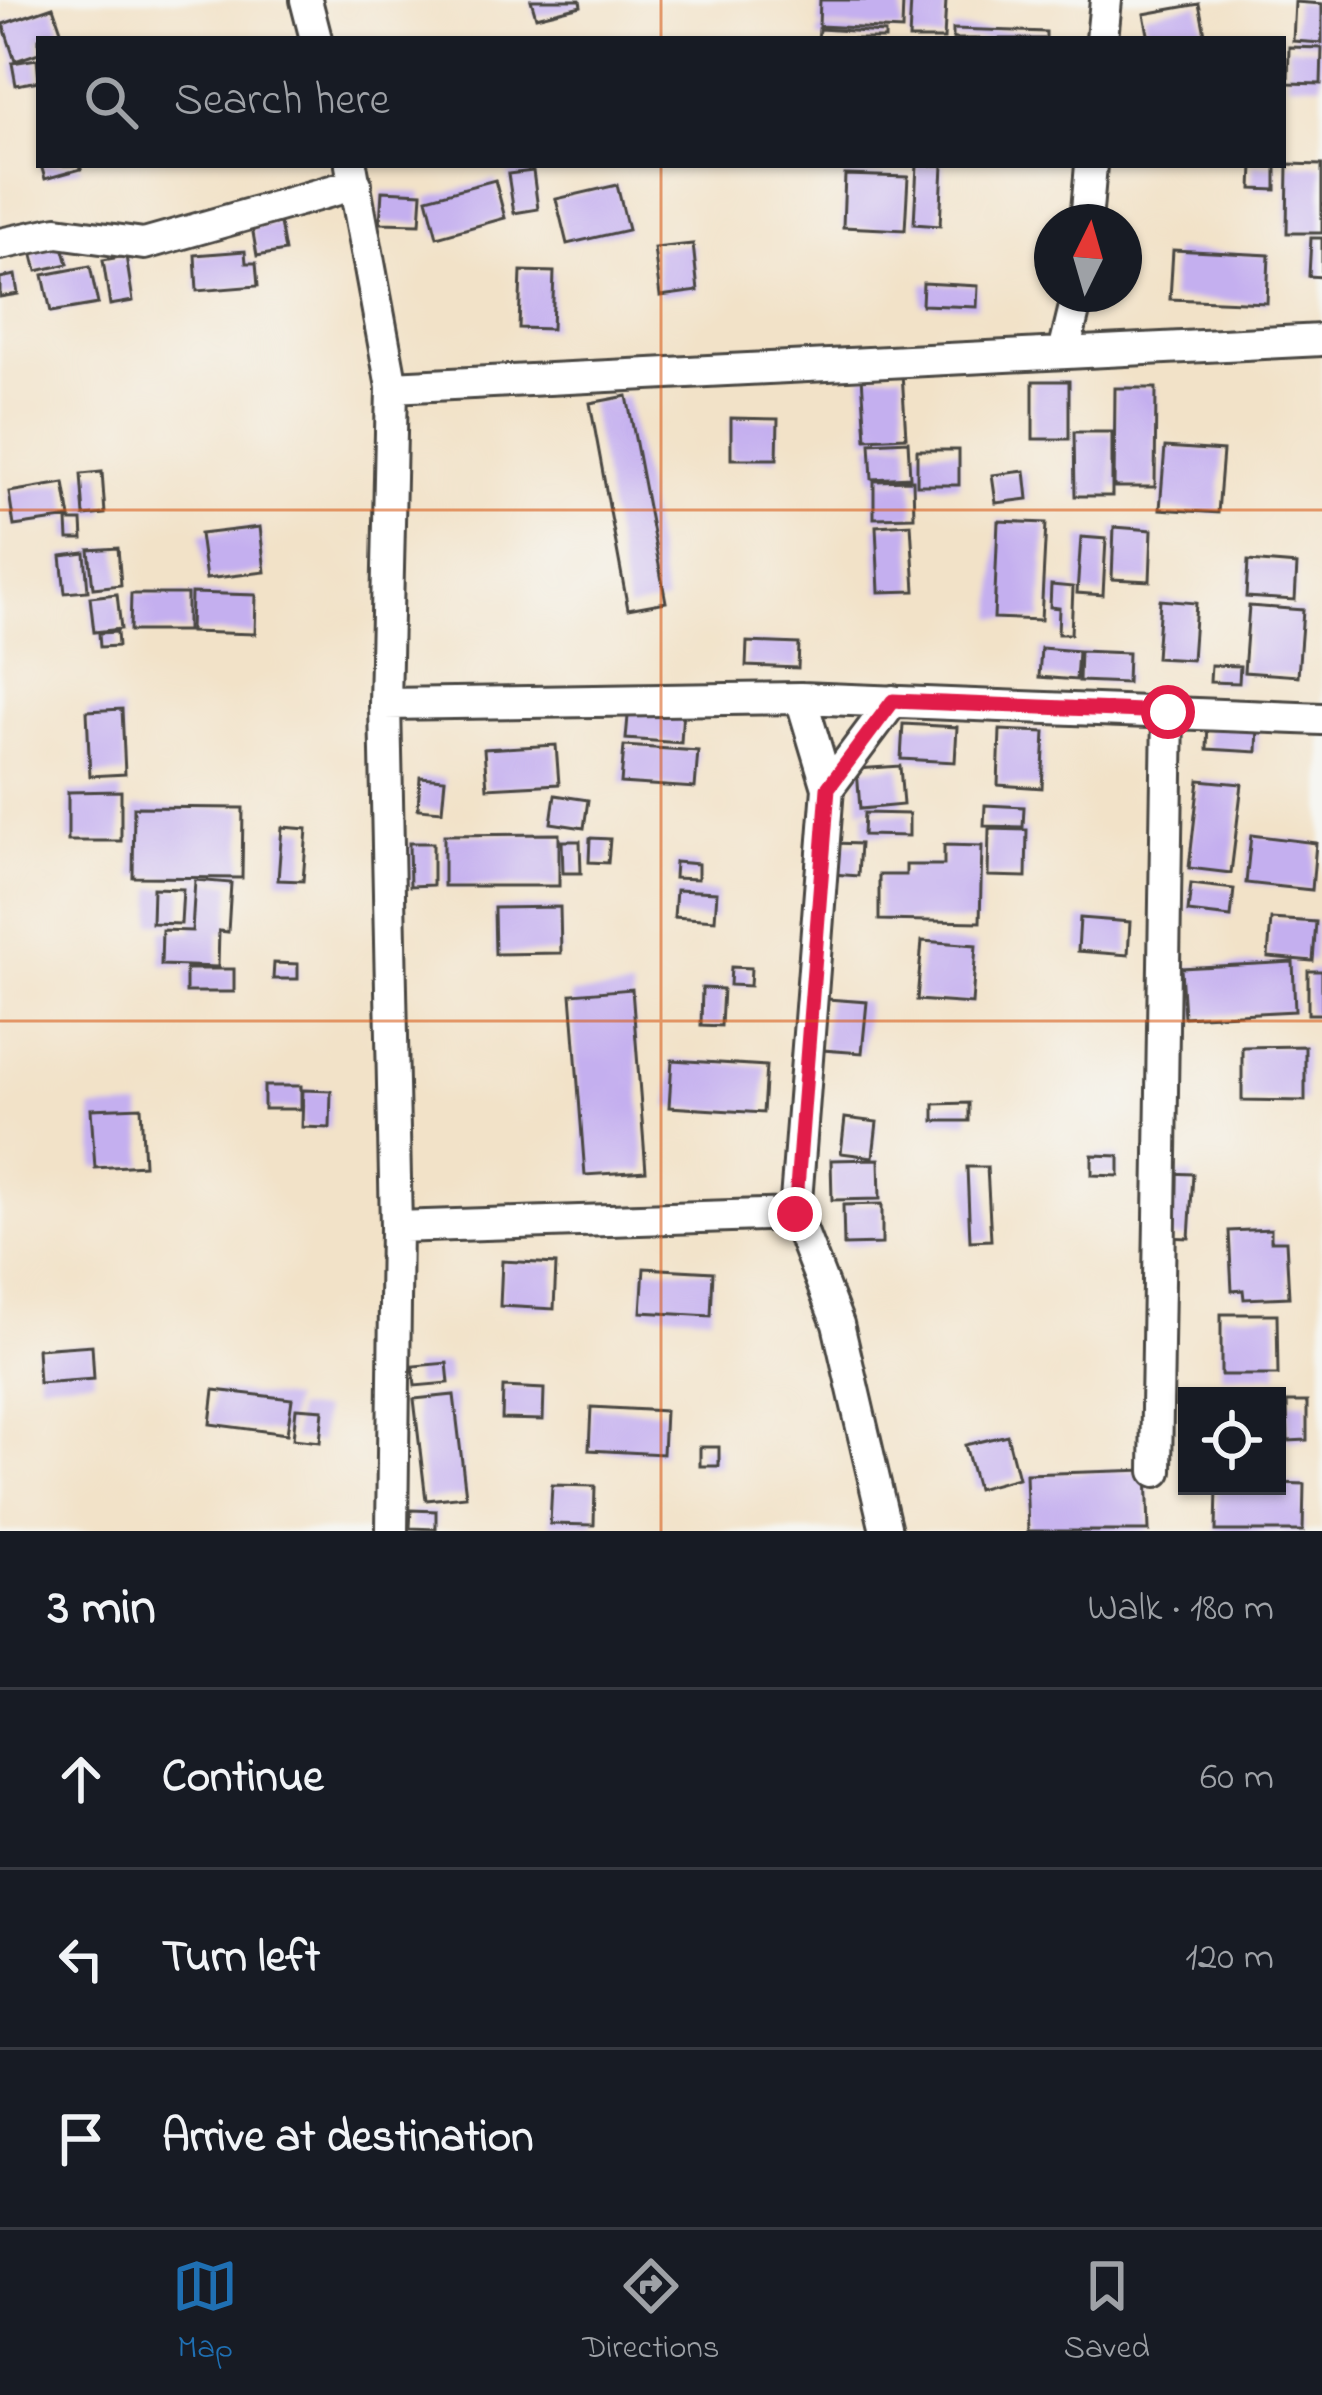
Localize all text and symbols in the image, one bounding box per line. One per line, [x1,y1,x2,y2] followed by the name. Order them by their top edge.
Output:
[36,36,1286,168] search box
[78,69,144,135] icon: search
[174,69,390,135] text: Search here
[1034,204,1142,312] north arrow
[1141,685,1195,739] route start
[768,1187,822,1241] route end
[1178,1387,1286,1495] map controls
[1178,1387,1286,1495] button: locate
[48,1572,156,1647] text: 3 min
[1087,1581,1274,1638] text: Walk · 180 m
[48,1746,114,1812] icon: ahead
[162,1746,323,1812] text: Continue
[1200,1750,1274,1807] text: 60 m
[48,1926,114,1992] icon: left
[162,1926,320,1992] text: Turn left
[1185,1930,1274,1987] text: 120 m
[48,2106,114,2172] icon: arrive
[162,2106,533,2172] text: Arrive at destination
[172,2253,238,2373] tab: Map
[582,2253,719,2373] tab: Directions
[1064,2253,1150,2373] tab: Saved

